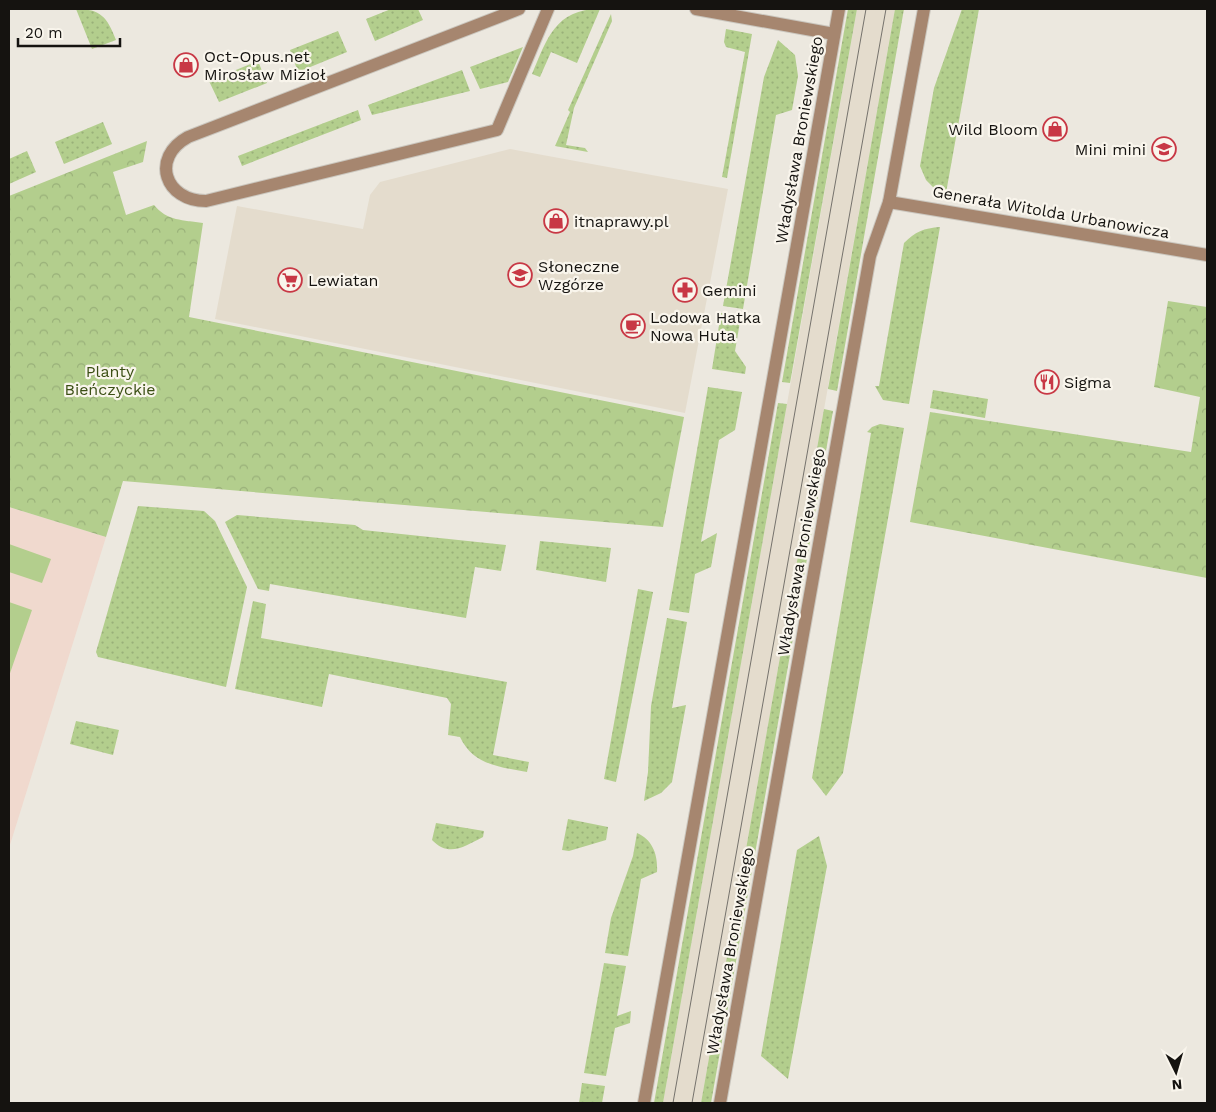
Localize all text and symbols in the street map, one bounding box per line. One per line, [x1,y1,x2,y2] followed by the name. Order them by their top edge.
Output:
[18,15,120,47] scale bar
[25,24,63,42] text: 20 m
[771,35,827,245] street label: Władysława Broniewskiego
[204,47,326,84] place label: Oct-Opus.net Mirosław Mizioł
[173,52,199,78] shop icon: Oct-Opus.net Mirosław Mizioł
[1042,116,1068,142] shop icon: Wild Bloom
[948,120,1038,139] place label: Wild Bloom
[1151,136,1177,162] school or university icon: Mini mini
[1075,140,1146,159] place label: Mini mini
[931,182,1171,242] street label: Generała Witolda Urbanowicza
[543,208,569,234] shop icon: itnaprawy.pl
[574,212,669,231] place label: itnaprawy.pl
[538,257,620,294] place label: Słoneczne Wzgórze
[507,262,533,288] school or university icon: Słoneczne Wzgórze
[277,267,303,293] supermarket icon: Lewiatan
[308,271,378,290] place label: Lewiatan
[672,277,698,303] pharmacy icon: Gemini
[702,281,756,300] place label: Gemini
[650,308,761,345] place label: Lodowa Hatka Nowa Huta
[620,313,646,339] cafe icon: Lodowa Hatka Nowa Huta
[64,362,156,399] park label: Planty Bieńczyckie
[1034,369,1060,395] restaurant icon: Sigma
[1064,373,1111,392] place label: Sigma
[773,447,829,657] street label: Władysława Broniewskiego
[702,846,758,1056] street label: Władysława Broniewskiego
[1151,1047,1201,1097] north arrow
[1171,1077,1183,1093] text: N

